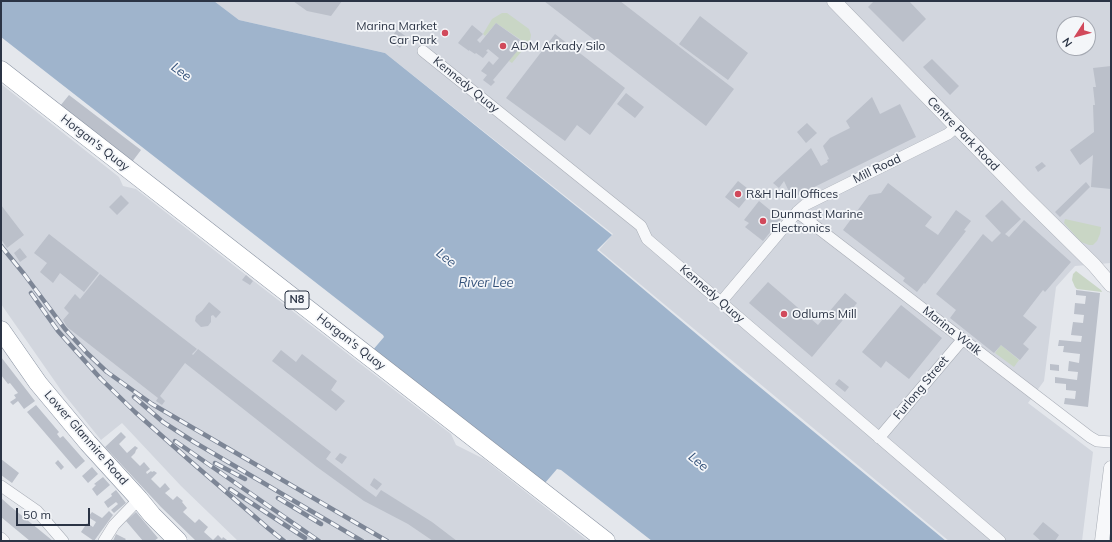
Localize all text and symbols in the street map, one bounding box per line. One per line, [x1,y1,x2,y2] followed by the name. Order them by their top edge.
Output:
[1056,16,1096,56] north arrow
[356,19,437,47] place label: Marina Market Car Park
[440,28,450,38] marker: Marina Market Car Park
[1059,35,1075,50] text: N
[511,39,605,53] place label: ADM Arkady Silo
[498,41,508,51] marker: ADM Arkady Silo
[430,54,502,116] street label: Kennedy Quay
[168,59,194,85] water label: Lee
[924,94,1002,174] street label: Centre Park Road
[58,112,132,174] street label: Horgan's Quay
[851,151,903,187] street label: Mill Road
[746,187,838,201] place label: R&H Hall Offices
[733,189,743,199] marker: R&H Hall Offices
[771,207,863,235] place label: Dunmast Marine Electronics
[758,216,768,226] marker: Dunmast Marine Electronics
[433,245,459,271] water label: Lee
[677,262,747,326] street label: Kennedy Quay
[458,275,514,291] water label: River Lee
[285,291,309,309] road number: N8
[920,303,984,359] street label: Marina Walk
[792,307,857,321] place label: Odlums Mill
[779,309,789,319] marker: Odlums Mill
[314,311,388,373] street label: Horgan's Quay
[890,353,952,423] street label: Furlong Street
[41,388,131,488] street label: Lower Glanmire Road
[685,449,711,475] water label: Lee
[18,500,92,526] scale bar
[23,507,51,522] text: 50 m

